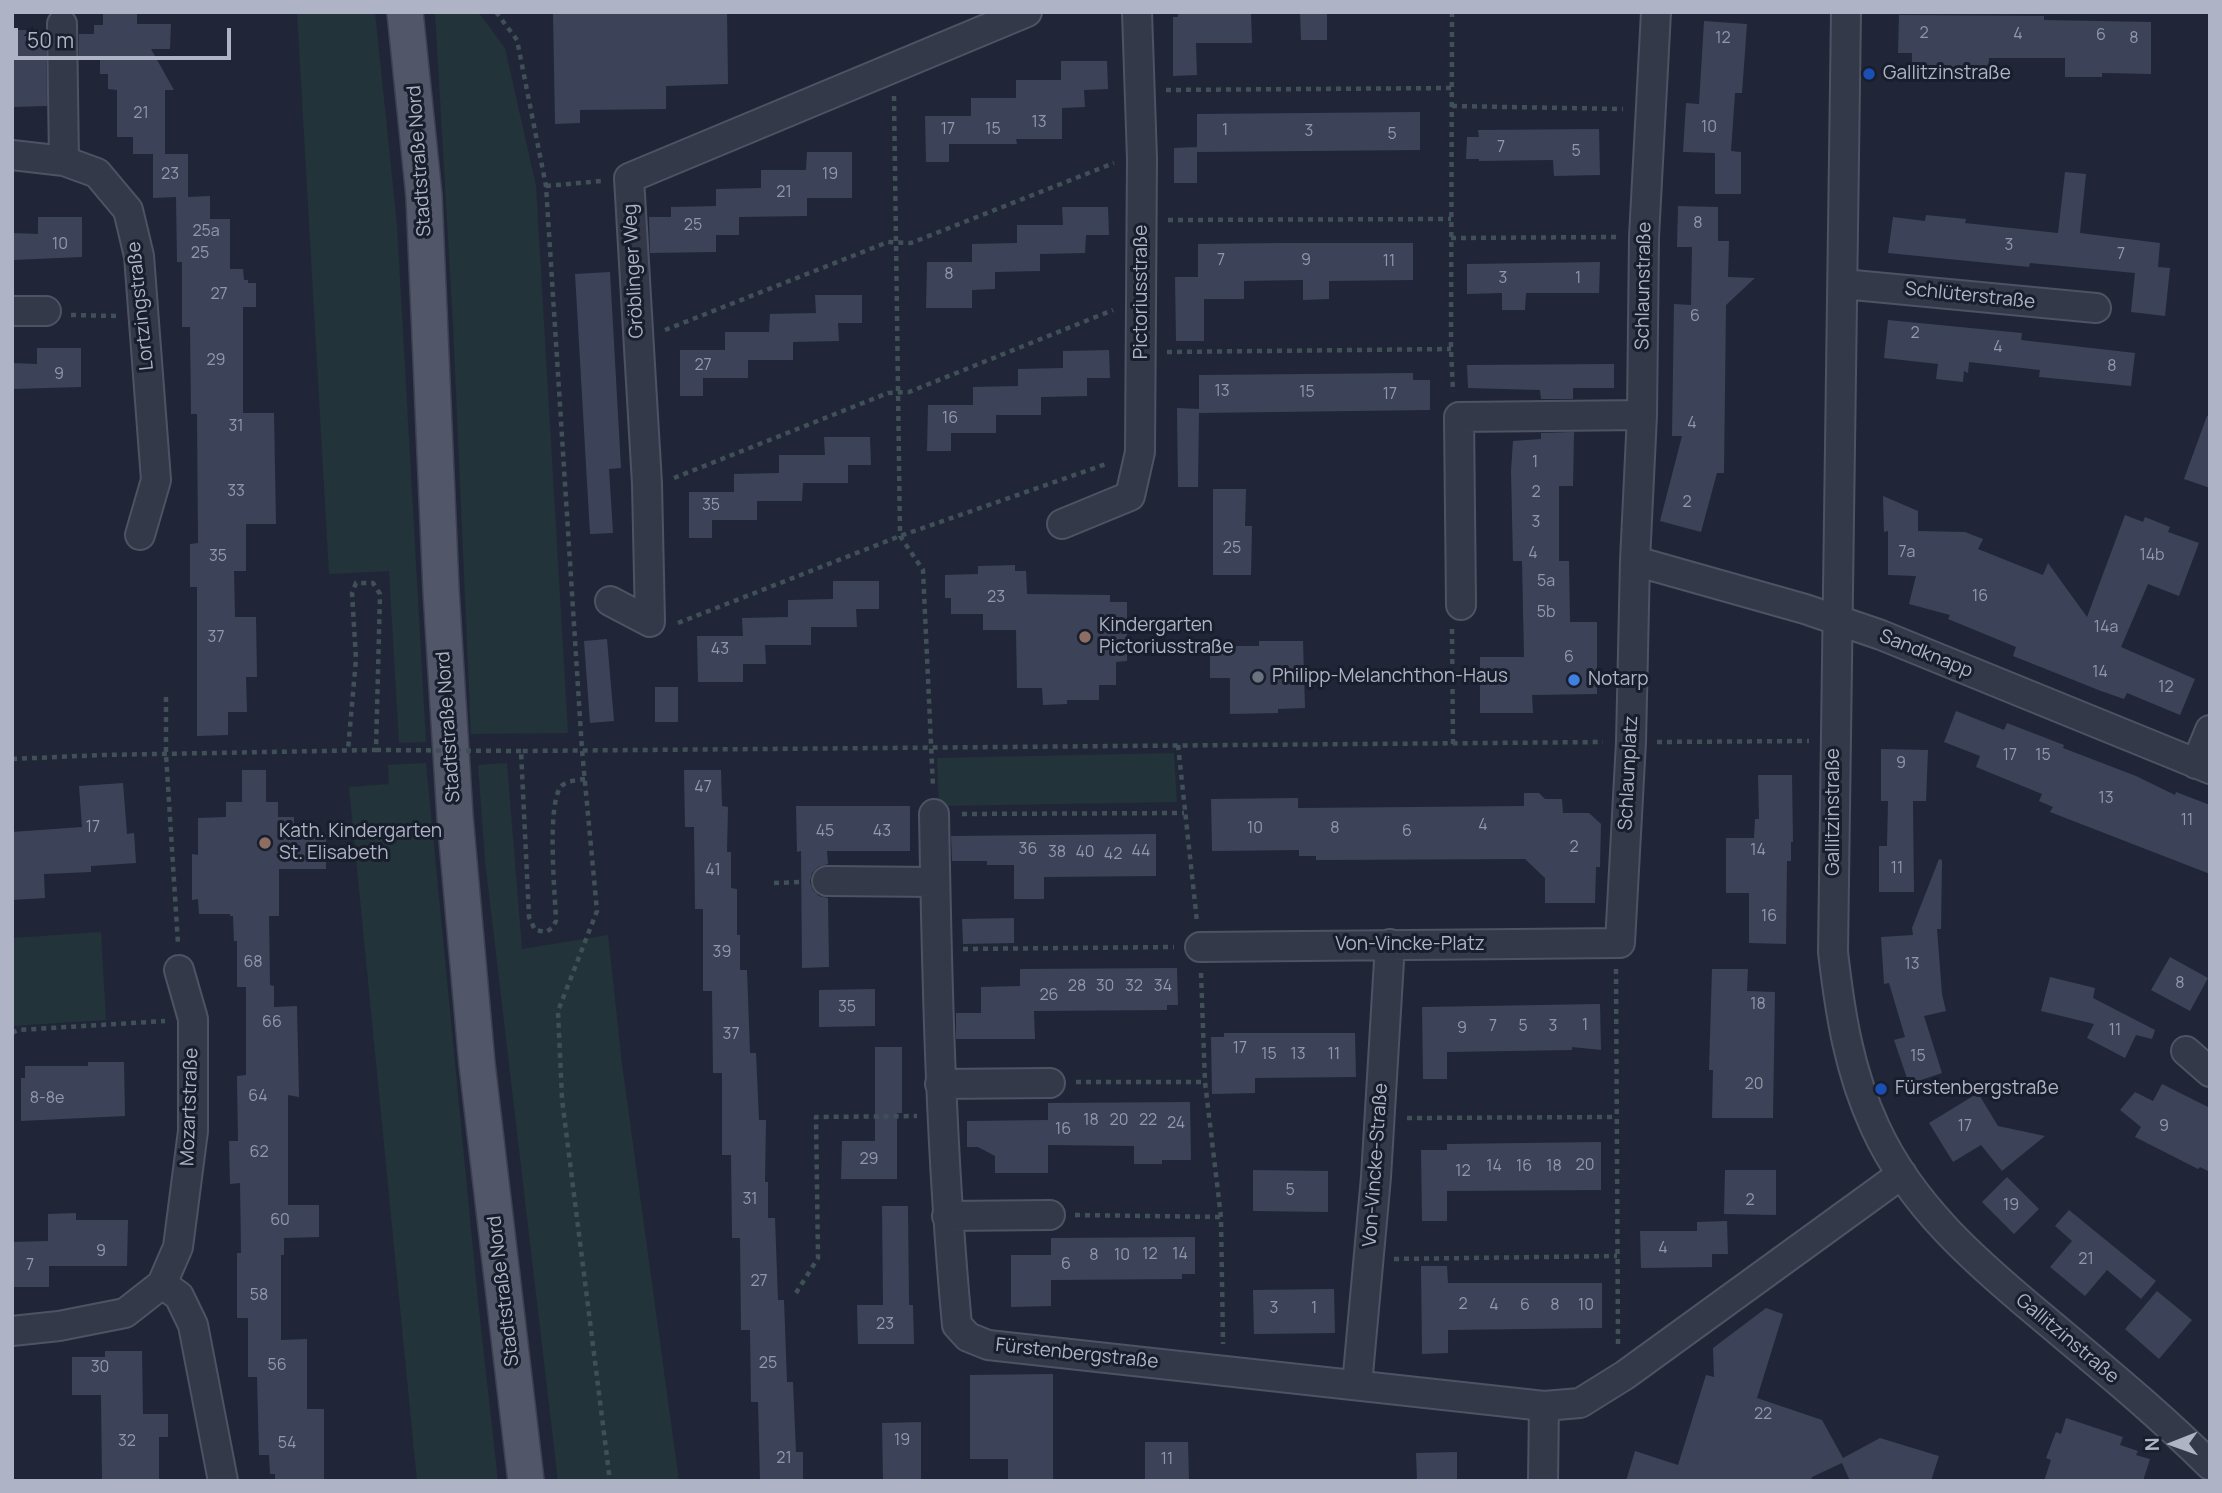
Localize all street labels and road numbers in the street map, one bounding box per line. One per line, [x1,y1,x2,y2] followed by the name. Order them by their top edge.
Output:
[403,84,437,238] street label: Stadtstraße Nord
[619,203,649,339] street label: Gröblinger Weg
[1631,222,1657,350] street label: Schlaunstraße
[1131,225,1153,359] street label: Pictoriusstraße
[123,240,159,372] street label: Lortzingstraße
[1904,278,2036,314] street label: Schlüterstraße
[1876,625,1976,683] street label: Sandknapp
[432,650,466,804] street label: Stadtstraße Nord
[1615,715,1643,831] street label: Schlaunplatz
[1823,748,1845,876] street label: Gallitzinstraße
[1335,934,1485,956] street label: Von-Vincke-Platz
[177,1047,203,1167] street label: Mozartstraße
[1359,1082,1393,1248] street label: Von-Vincke-Straße
[483,1214,525,1368] street label: Stadtstraße Nord
[2011,1289,2123,1389] street label: Gallitzinstraße
[994,1334,1160,1374] street label: Fürstenbergstraße

